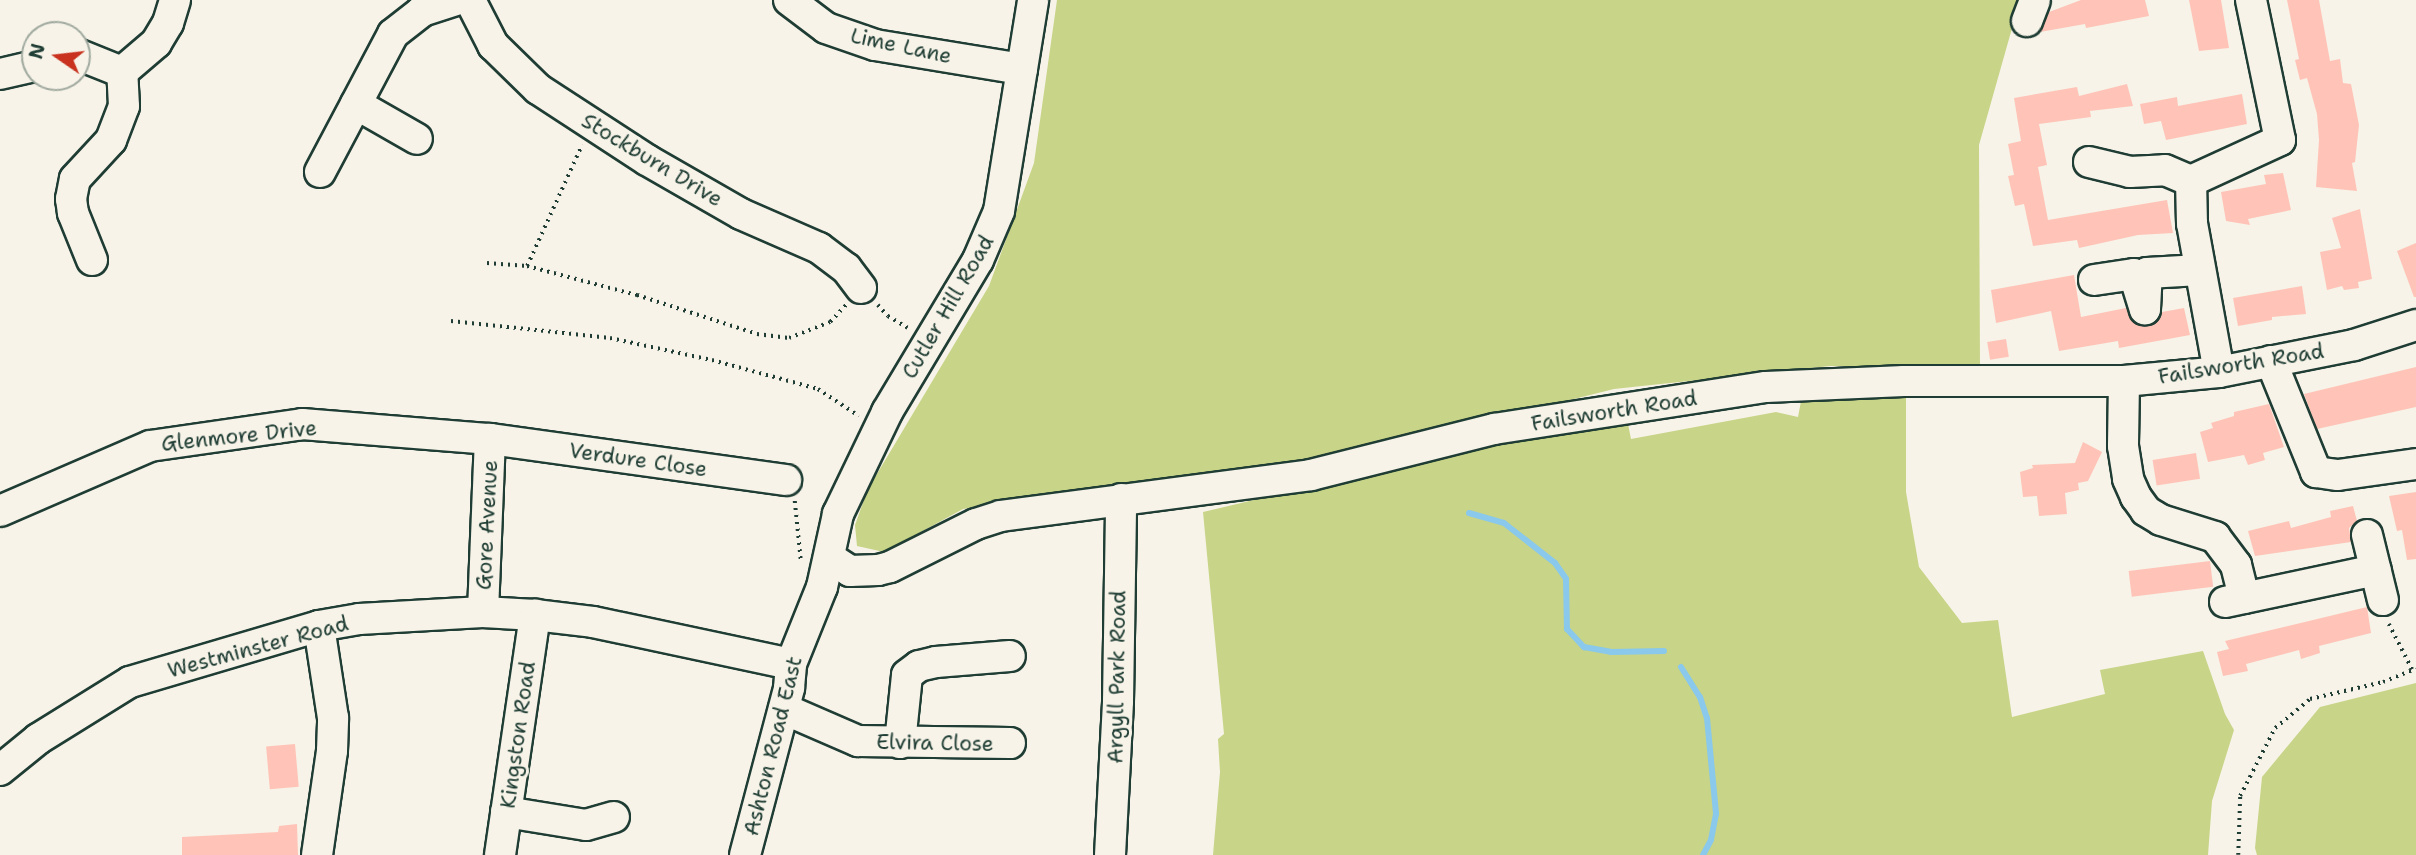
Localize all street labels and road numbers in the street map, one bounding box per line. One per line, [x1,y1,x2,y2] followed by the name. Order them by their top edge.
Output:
[848,23,954,69] street label: Lime Lane
[577,108,727,212] street label: Stockburn Drive
[897,231,999,383] street label: Cutler Hill Road
[2156,338,2326,390] street label: Failsworth Road
[1529,385,1699,437] street label: Failsworth Road
[160,415,318,457] street label: Glenmore Drive
[567,438,709,482] street label: Verdure Close
[471,459,503,591] street label: Gore Avenue
[1103,590,1131,764] street label: Argyll Park Road
[165,611,351,683] street label: Westminster Road
[739,654,807,838] street label: Ashton Road East
[495,660,541,810] street label: Kingston Road
[876,729,994,757] street label: Elvira Close

